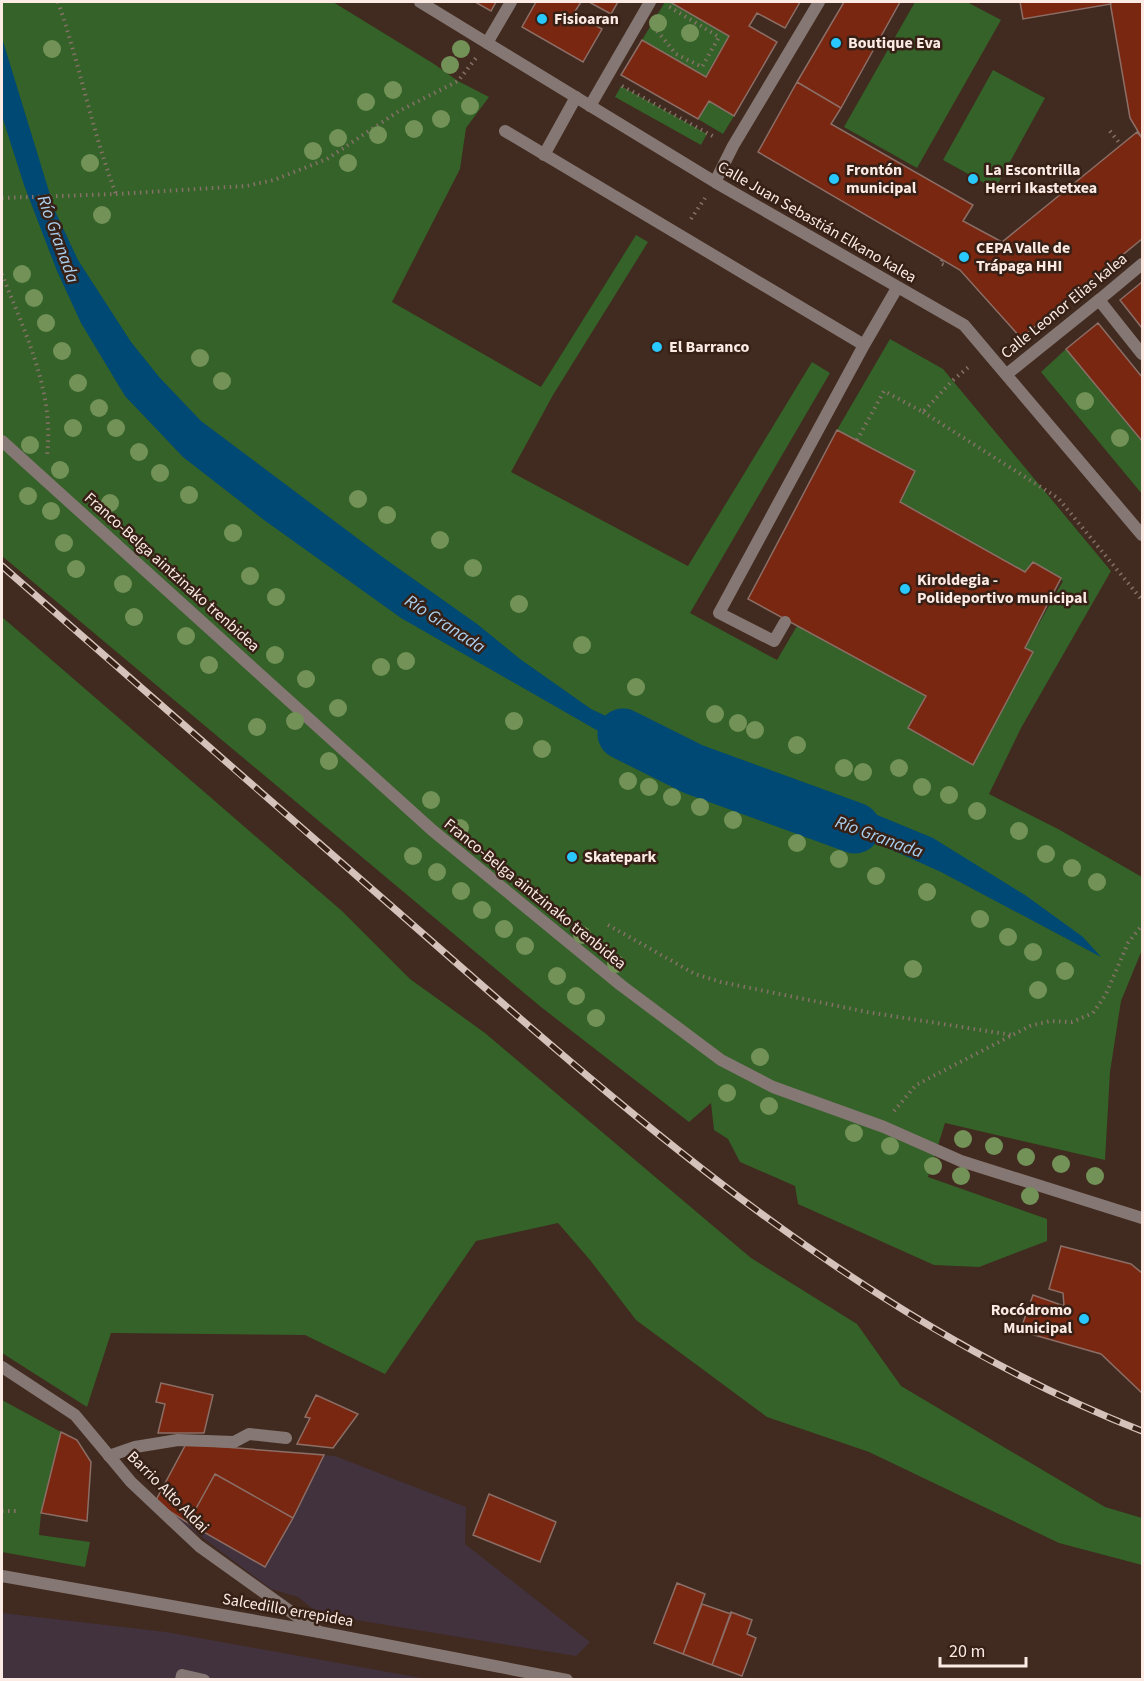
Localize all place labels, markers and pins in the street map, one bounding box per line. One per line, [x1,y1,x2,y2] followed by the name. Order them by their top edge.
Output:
[554,8,619,30] place label: Fisioaran
[535,12,549,26] marker: Fisioaran
[848,32,941,54] place label: Boutique Eva
[829,36,843,50] marker: Boutique Eva
[846,159,917,199] place label: Frontón municipal
[985,159,1097,199] place label: La Escontrilla Herri Ikastetxea
[827,172,841,186] marker: Frontón municipal
[966,172,980,186] marker: La Escontrilla Herri Ikastetxea
[976,237,1070,277] place label: CEPA Valle de Trápaga HHI
[957,250,971,264] marker: CEPA Valle de Trápaga HHI
[669,336,750,358] place label: El Barranco
[650,340,664,354] marker: El Barranco
[917,569,1087,609] place label: Kiroldegia - Polideportivo municipal
[898,582,912,596] marker: Kiroldegia - Polideportivo municipal
[584,846,657,868] place label: Skatepark
[565,850,579,864] marker: Skatepark
[991,1299,1072,1339] place label: Rocódromo Municipal
[1077,1312,1091,1326] marker: Rocódromo Municipal

